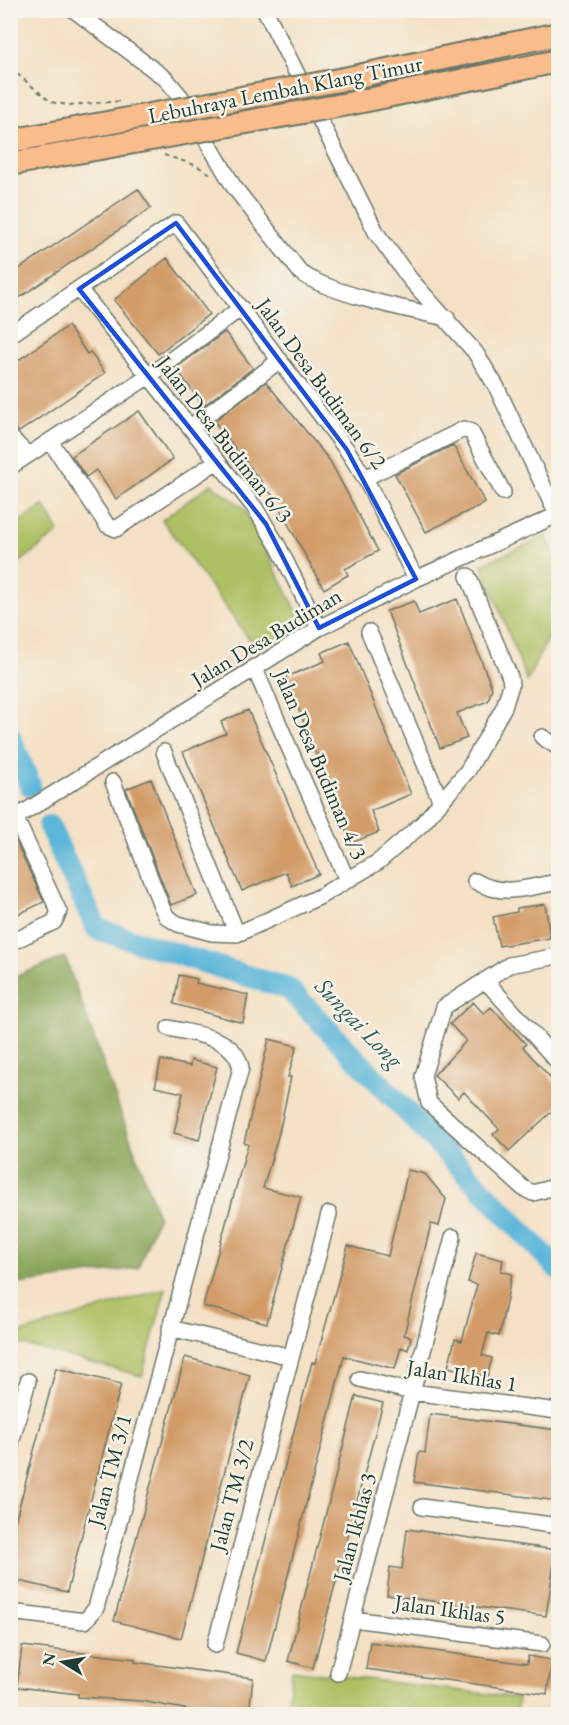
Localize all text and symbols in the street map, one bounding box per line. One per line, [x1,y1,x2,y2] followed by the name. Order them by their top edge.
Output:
[145,49,425,130] street label: Lebuhraya Lembah Klang Timur
[249,290,394,475] street label: Jalan Desa Budiman 6/2
[149,348,299,529] street label: Jalan Desa Budiman 6/3
[184,581,347,695] street label: Jalan Desa Budiman
[266,663,374,864] street label: Jalan Desa Budiman 4/3
[308,970,411,1075] water label: Sungai Long
[403,1352,519,1399] street label: Jalan Ikhlas 1
[80,1411,138,1531] street label: Jalan TM 3/1
[202,1435,261,1556] street label: Jalan TM 3/2
[326,1469,383,1587] street label: Jalan Ikhlas 3
[391,1587,507,1632] street label: Jalan Ikhlas 5
[33,1632,93,1692] north arrow
[37,1651,60,1668] text: N

